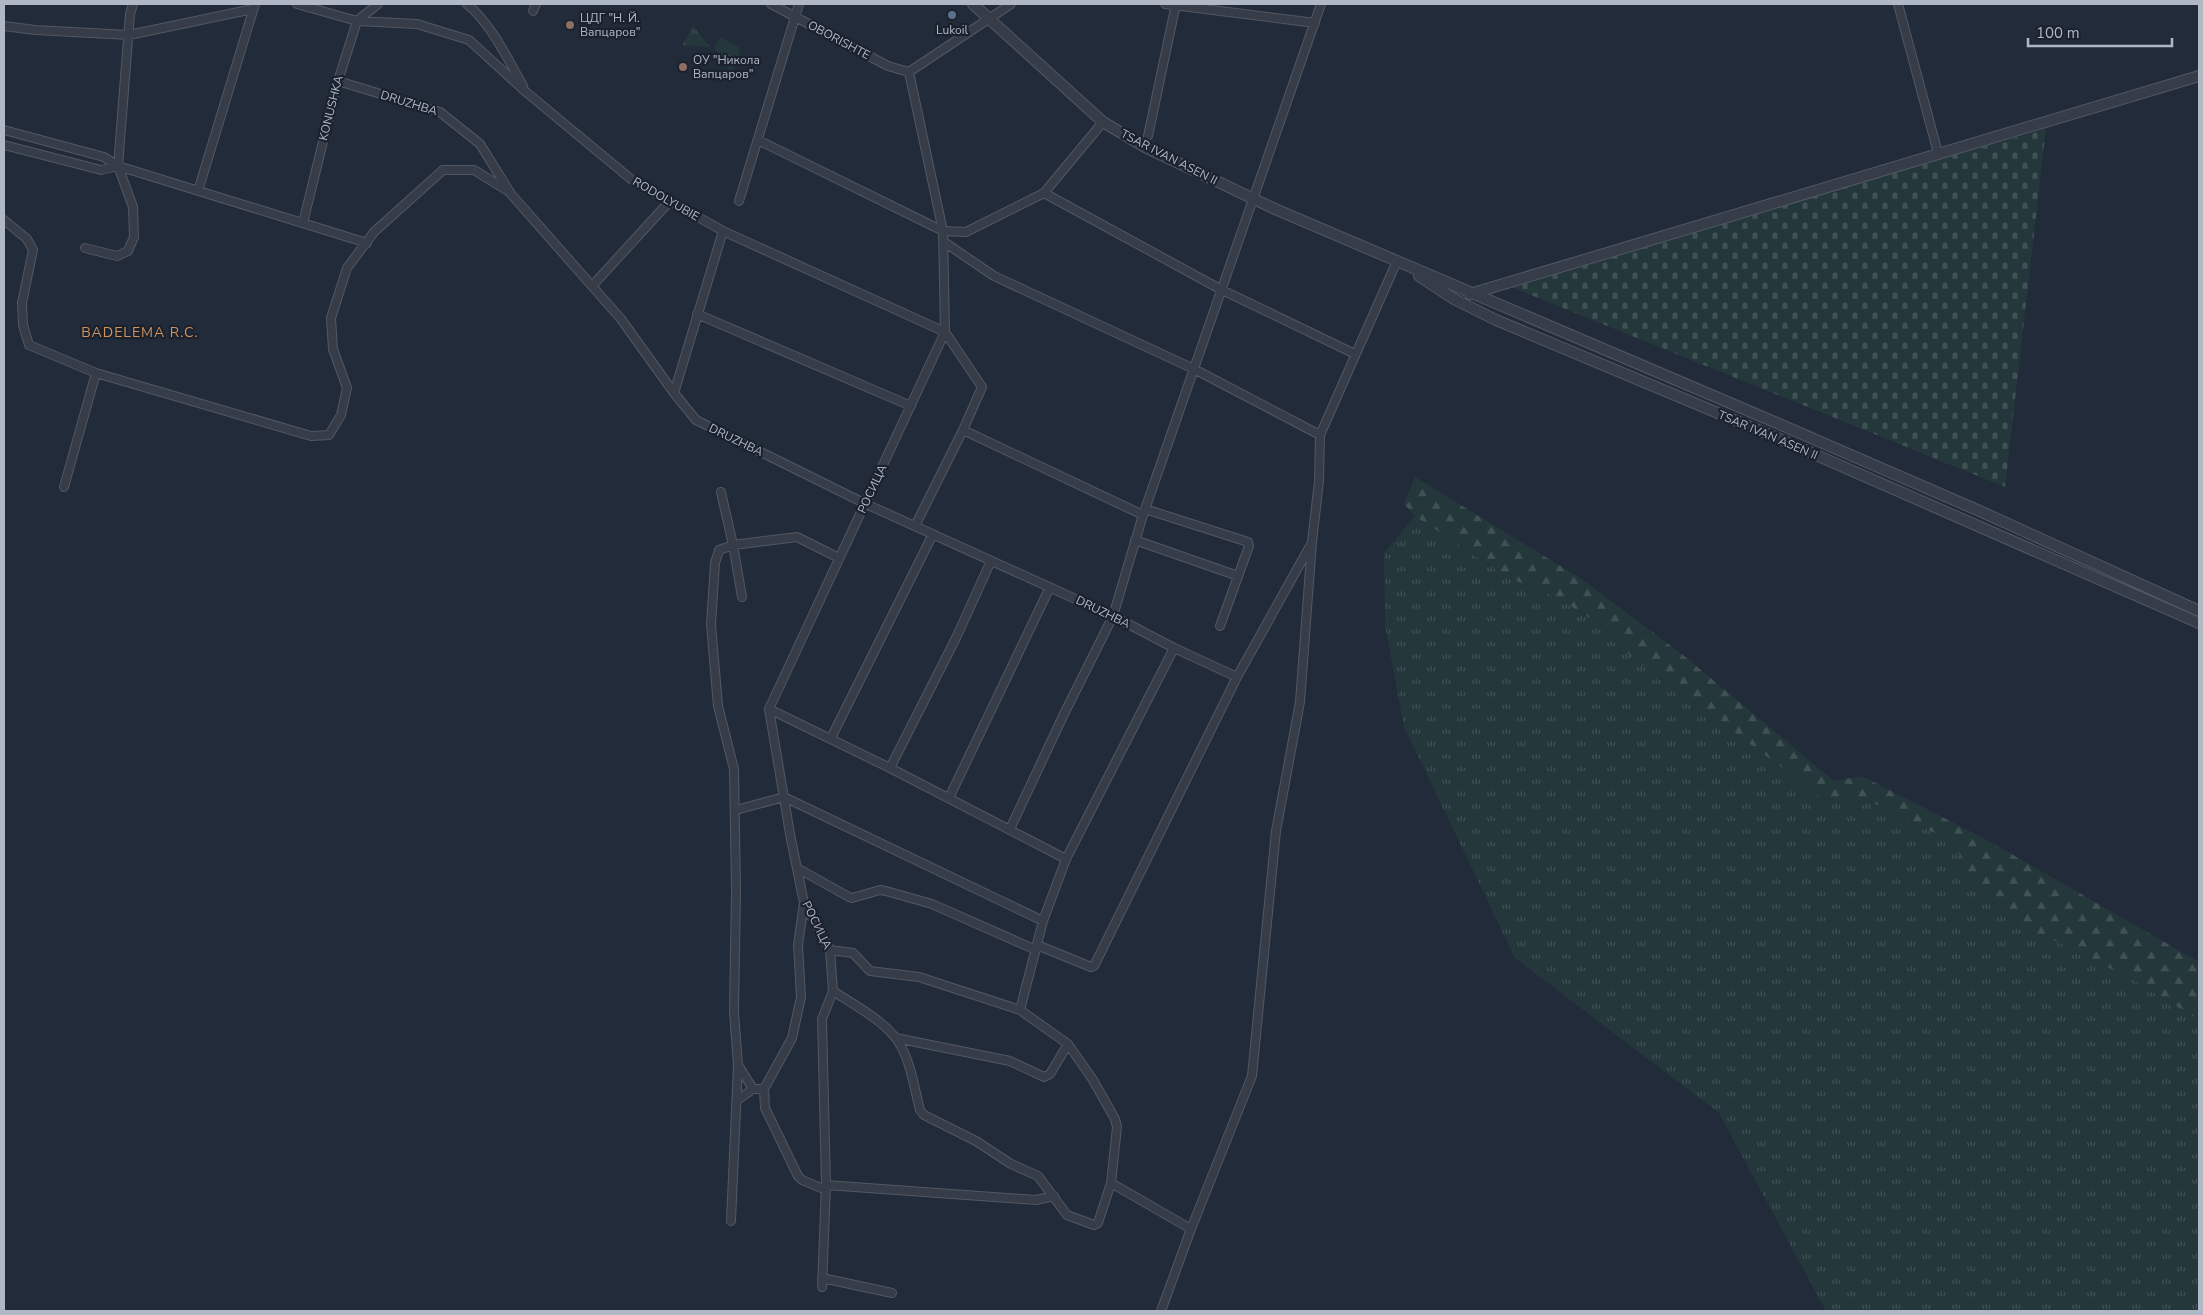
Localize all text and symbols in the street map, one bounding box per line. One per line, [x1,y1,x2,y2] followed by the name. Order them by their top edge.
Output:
[946,9,958,21] marker: Lukoil
[580,10,640,40] place label: ЦДГ "Н. Й. Вапцаров"
[2028,15,2172,47] scale bar
[805,17,873,63] street label: OBORISHTE
[564,19,576,31] marker: ЦДГ "Н. Й. Вапцаров"
[936,22,968,38] place label: Lukoil
[2036,23,2080,43] text: 100 m
[693,52,760,82] place label: ОУ "Никола Вапцаров"
[677,61,689,73] marker: ОУ "Никола Вапцаров"
[315,74,347,142] street label: KONUSHKA
[379,87,440,119] street label: DRUZHBA
[1118,126,1220,188] street label: TSAR IVAN ASEN II
[630,173,702,225] street label: RODOLYUBIE
[81,323,199,342] district label: BADELEMA R.C.
[1716,407,1820,463] street label: TSAR IVAN ASEN II
[706,420,766,460] street label: DRUZHBA
[854,462,890,516] street label: РОСИЦА
[1073,592,1133,632] street label: DRUZHBA
[798,898,836,952] street label: РОСИЦА

